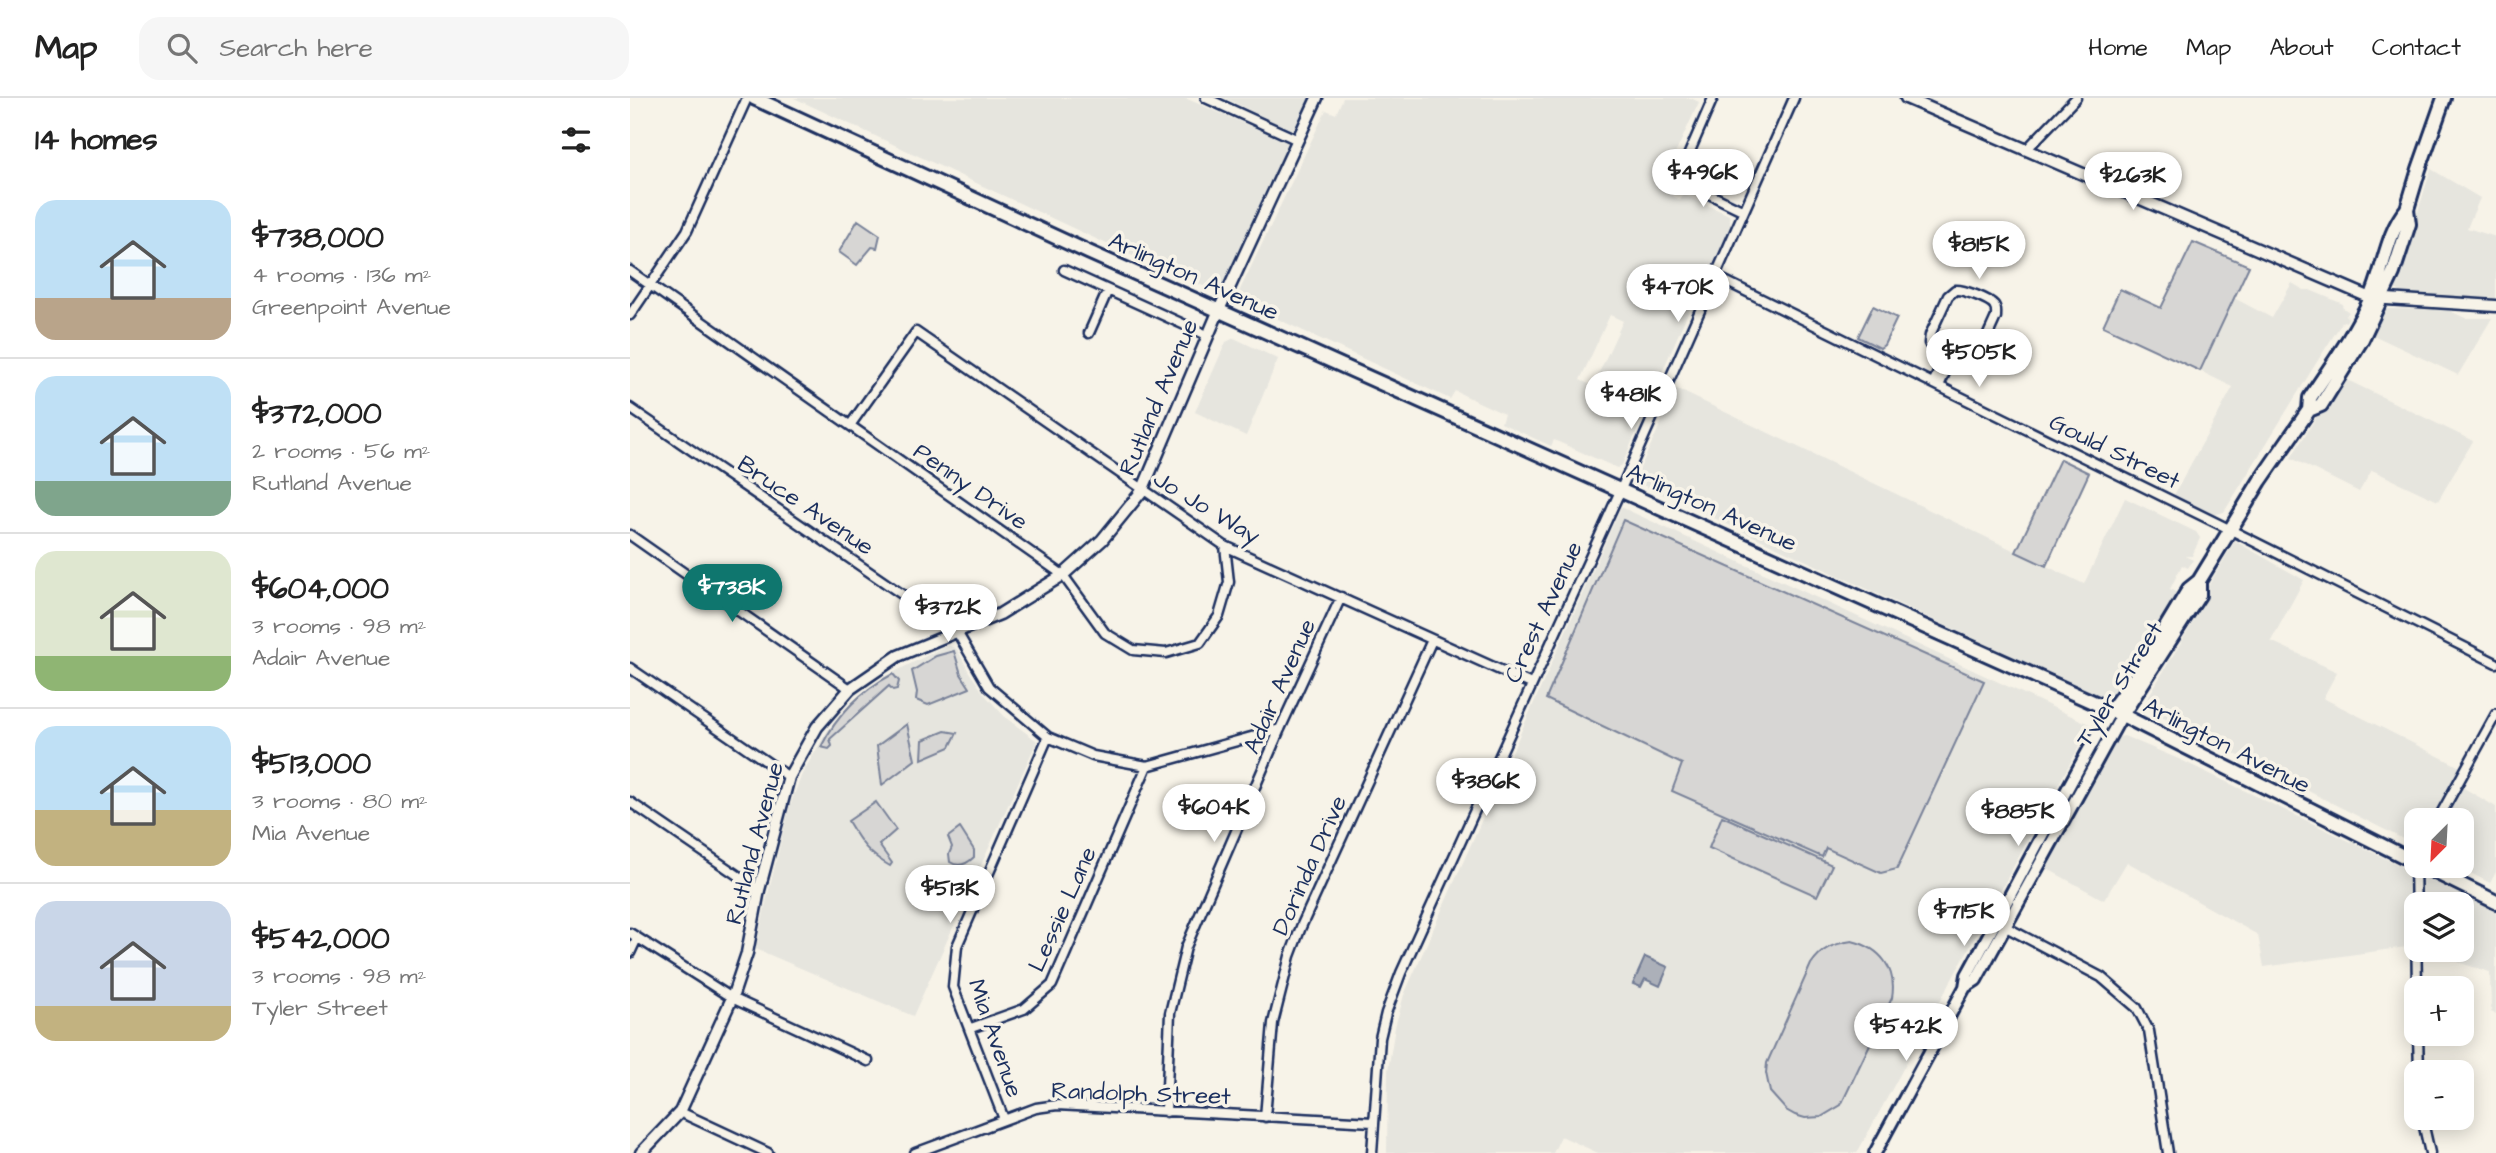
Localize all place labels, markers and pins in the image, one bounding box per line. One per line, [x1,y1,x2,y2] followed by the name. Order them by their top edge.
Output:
[1654,150,1752,209] pin: $496K
[2084,152,2182,212] pin: $263K
[1930,222,2028,281] pin: $815K
[1629,264,1727,324] pin: $470K
[1930,330,2028,389] pin: $505K
[1582,372,1680,431] pin: $481K
[683,564,781,624] pin: $738K
[899,584,997,644] pin: $372K
[1437,758,1535,818] pin: $386K
[1165,784,1263,844] pin: $604K
[1969,788,2067,848] pin: $885K
[901,866,999,925] pin: $513K
[1915,888,2013,948] pin: $715K
[1857,1004,1955,1063] pin: $542K

